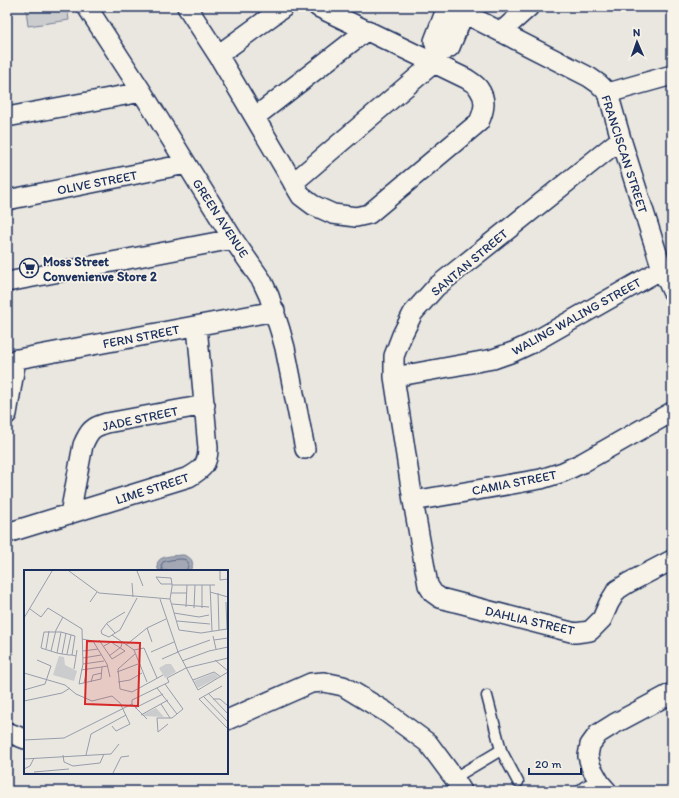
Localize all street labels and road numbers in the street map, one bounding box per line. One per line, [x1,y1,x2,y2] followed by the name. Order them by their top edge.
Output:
[598,93,651,216] street label: FRANCISCAN STREET
[56,167,139,198] street label: OLIVE STREET
[190,176,252,260] street label: GREEN AVENUE
[428,225,511,299] street label: SANTAN STREET
[509,274,644,358] street label: WALING WALING STREET
[101,322,181,351] street label: FERN STREET
[101,403,180,434] street label: JADE STREET
[470,467,559,498] street label: CAMIA STREET
[113,469,191,507] street label: LIME STREET
[484,603,577,638] street label: DAHLIA STREET

